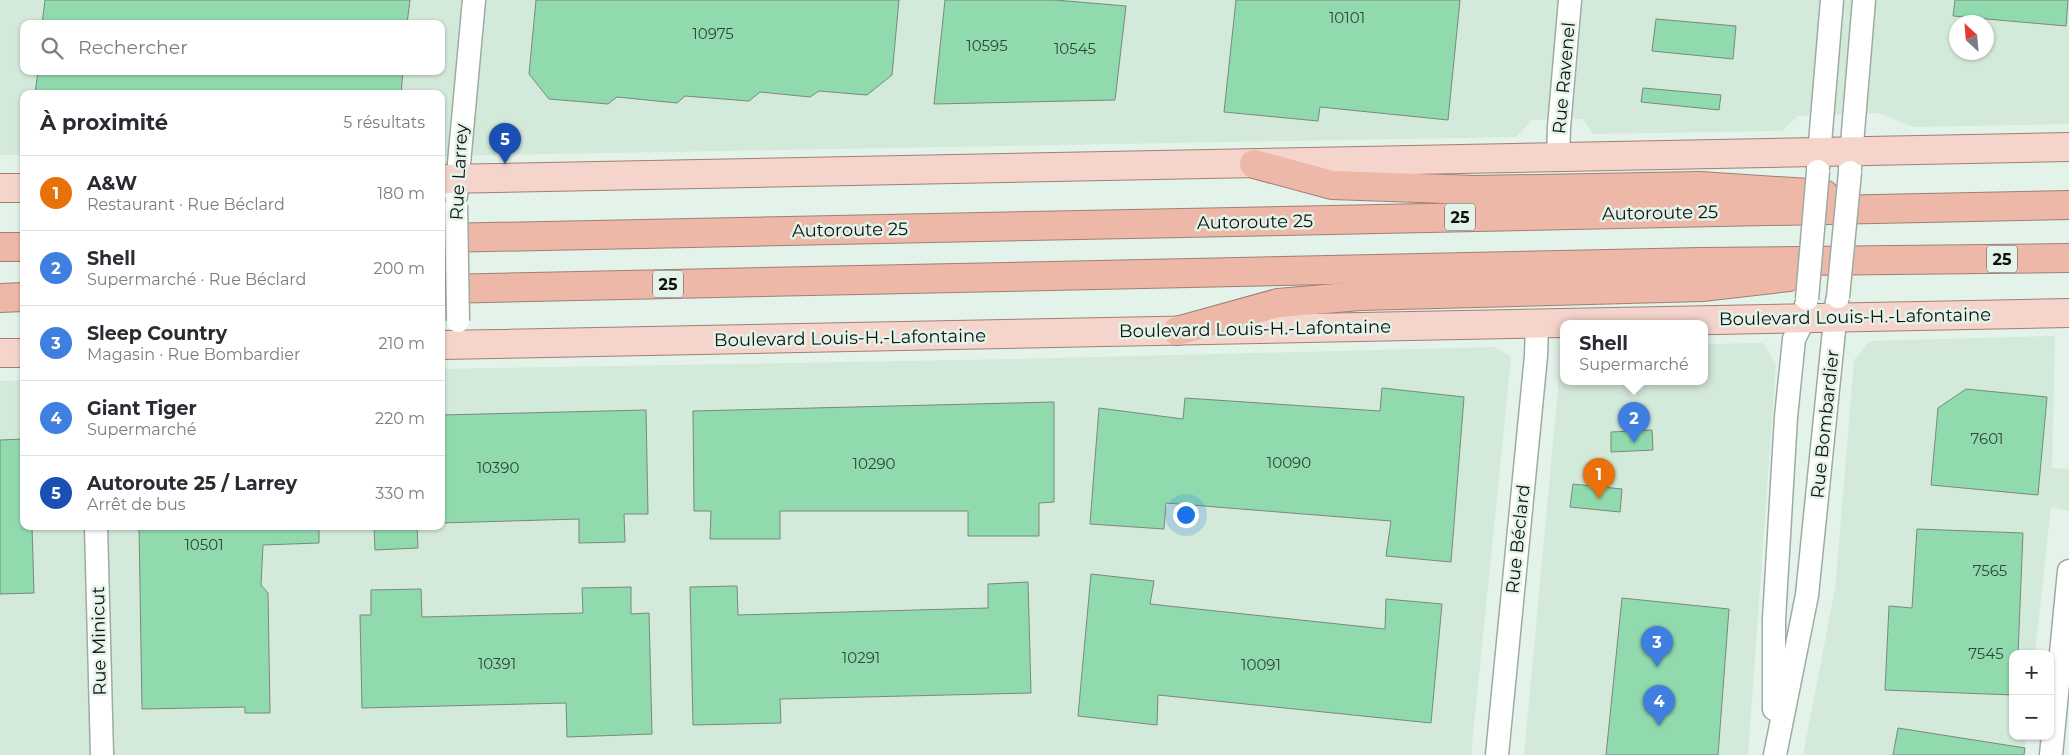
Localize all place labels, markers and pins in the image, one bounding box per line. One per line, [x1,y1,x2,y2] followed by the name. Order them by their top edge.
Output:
[489,123,521,164] pin: 5
[1618,402,1650,443] pin: 2
[1583,458,1615,499] pin: 1
[1641,626,1673,667] pin: 3
[1643,685,1675,726] pin: 4

